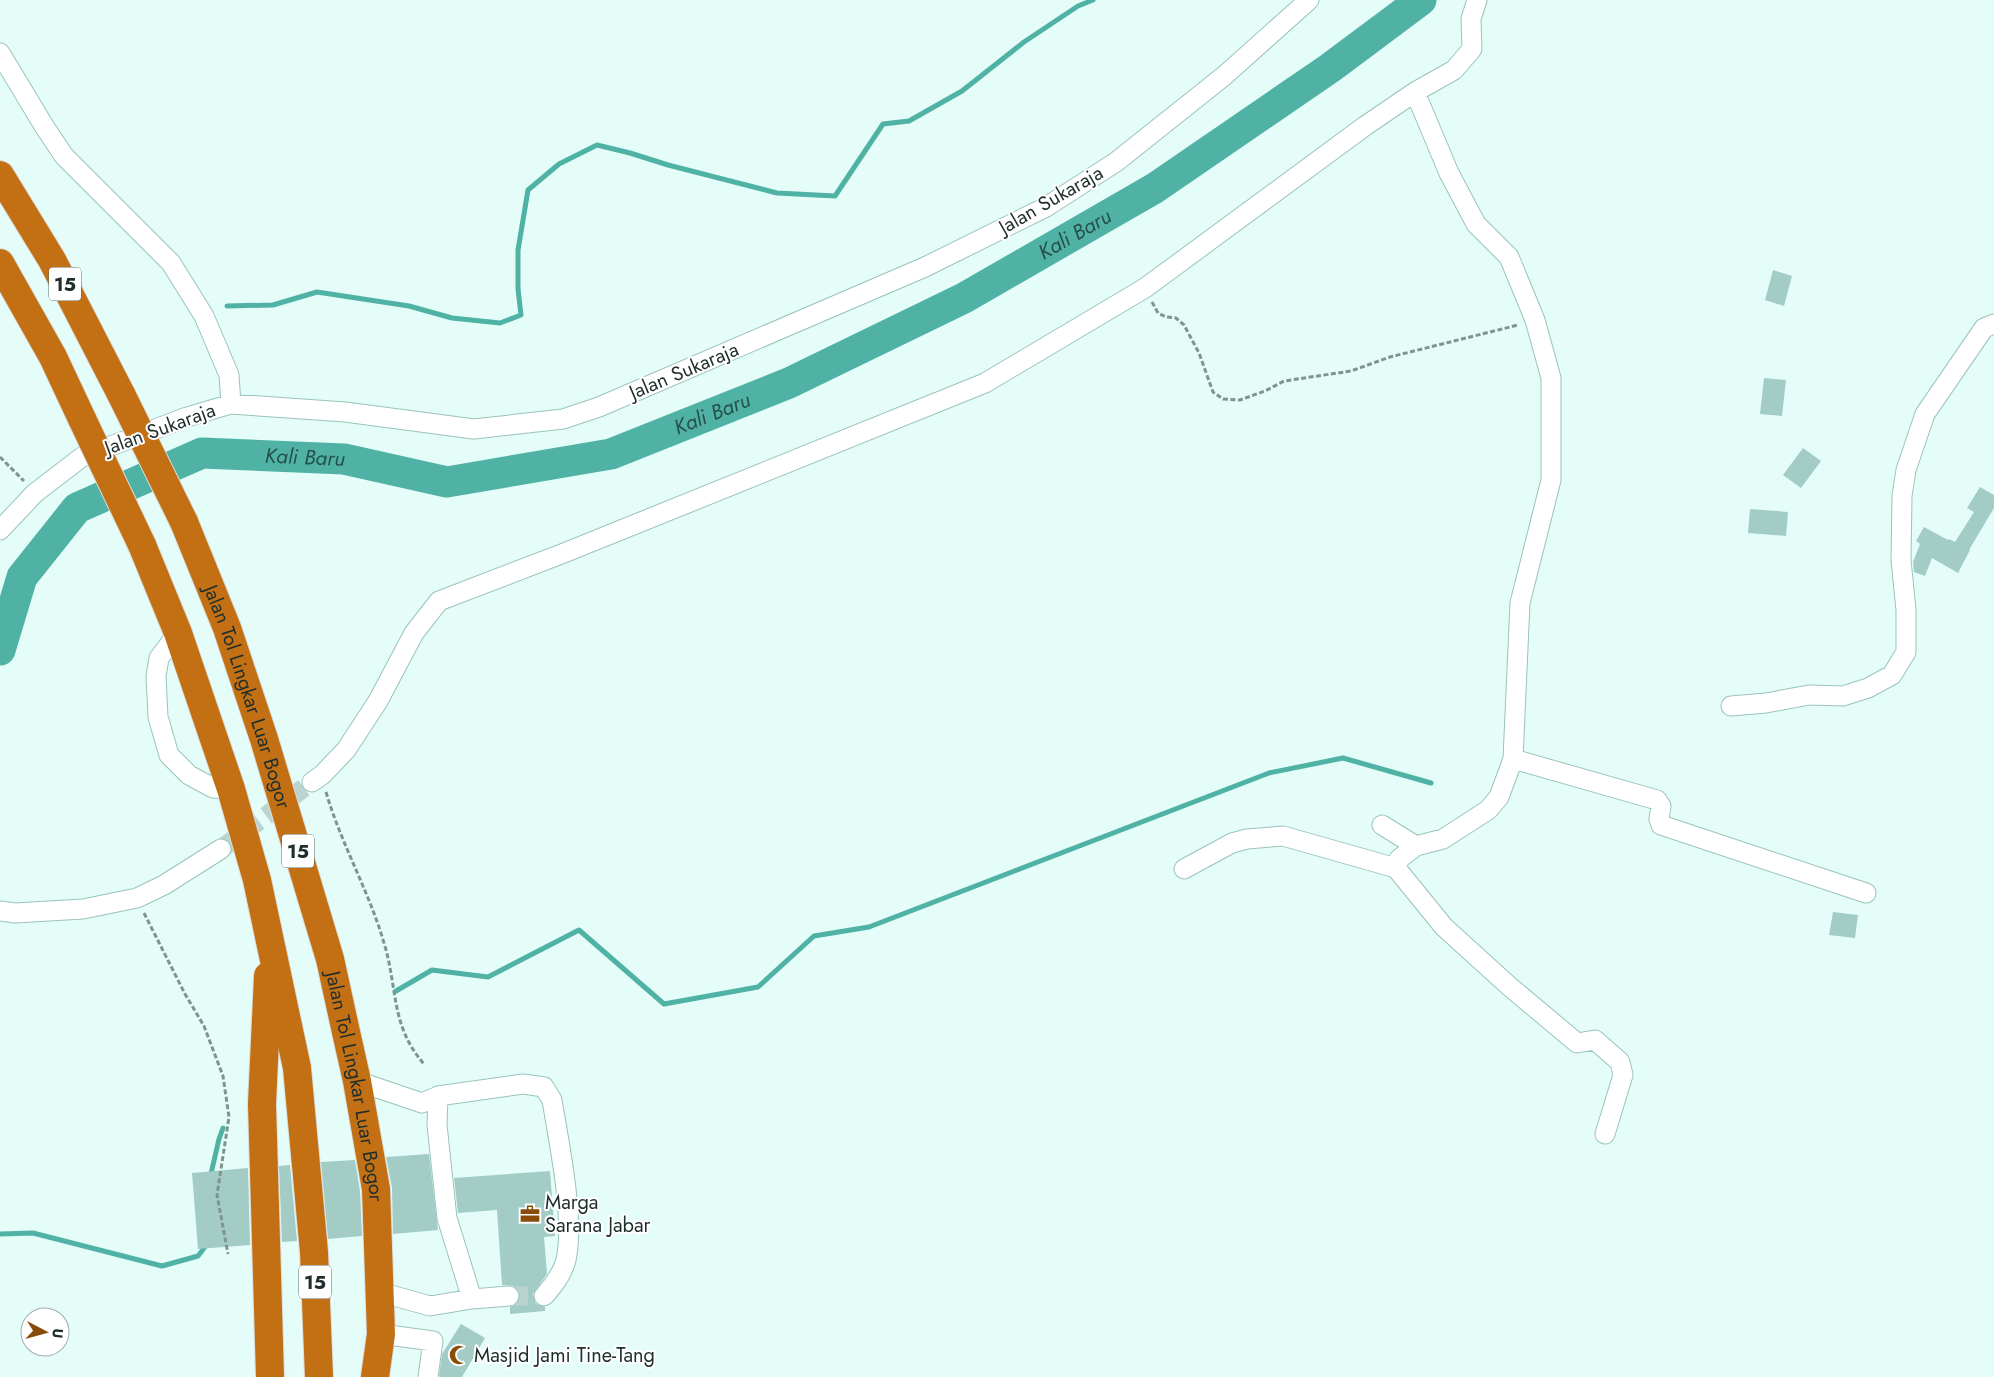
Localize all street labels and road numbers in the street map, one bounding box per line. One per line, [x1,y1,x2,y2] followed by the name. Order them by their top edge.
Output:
[991,158,1109,243] street label: Jalan Sukaraja
[49,268,81,300] road number: 15
[622,335,743,408] street label: Jalan Sukaraja
[98,396,220,464] street label: Jalan Sukaraja
[195,578,299,812] street label: Jalan Tol Lingkar Luar Bogor
[282,834,314,868] road number: 15
[318,965,391,1202] street label: Jalan Tol Lingkar Luar Bogor
[299,1265,331,1298] road number: 15

